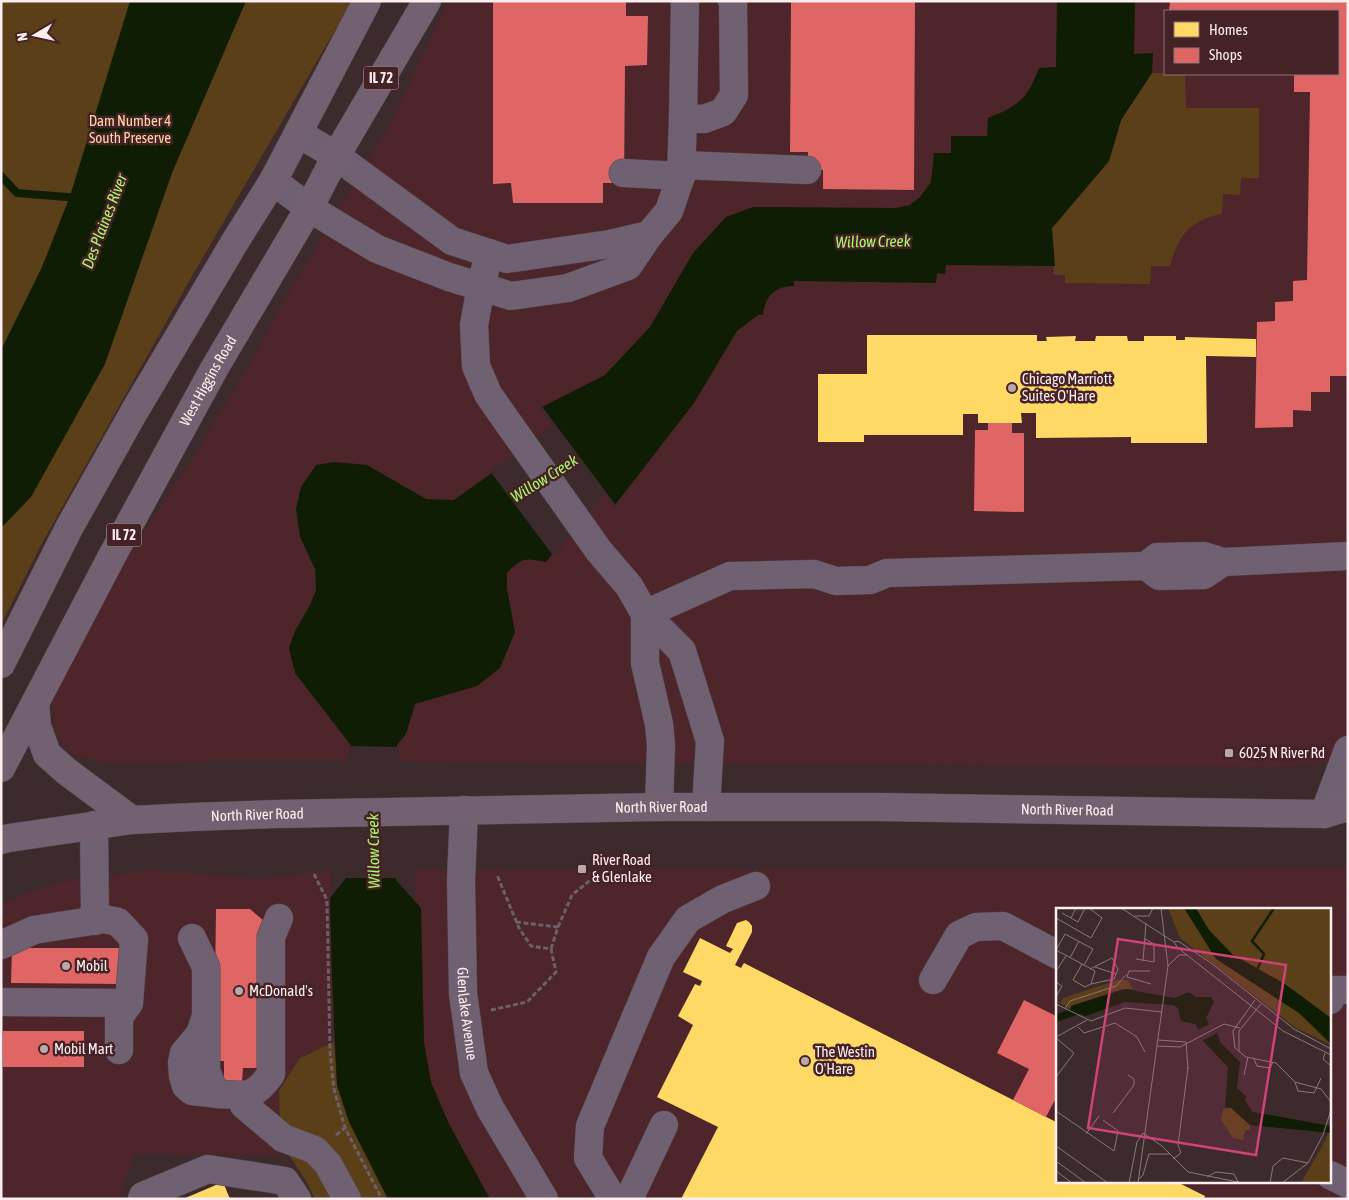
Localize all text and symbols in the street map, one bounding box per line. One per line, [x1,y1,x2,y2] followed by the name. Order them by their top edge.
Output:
[10,10,60,60] north arrow
[1164,10,1339,75] legend
[1209,21,1248,38] text: Homes
[14,32,31,42] text: N
[1209,46,1242,63] text: Shops
[364,66,398,90] road number: IL 72
[89,112,171,146] park label: Dam Number 4 South Preserve
[78,170,131,271] water label: Des Plaines River
[835,231,912,251] water label: Willow Creek
[176,333,240,429] street label: West Higgins Road
[1022,370,1112,404] place label: Chicago Marriott Suites O'Hare
[1006,382,1018,394] marker: Chicago Marriott Suites O'Hare
[507,450,582,506] water label: Willow Creek
[106,524,142,546] road number: IL 72
[1239,744,1325,761] place label: 6025 N River Rd
[1223,747,1235,759] marker: 6025 N River Rd
[615,798,708,816] street label: North River Road
[1021,800,1114,819] street label: North River Road
[211,805,304,824] street label: North River Road
[363,812,383,889] water label: Willow Creek
[592,851,652,885] place label: River Road & Glenlake
[576,863,588,875] marker: River Road & Glenlake
[1056,908,1332,1182] inset map
[76,957,108,974] place label: Mobil
[60,960,72,972] marker: Mobil
[455,967,481,1061] street label: Glenlake Avenue
[249,982,313,999] place label: McDonald's
[233,985,245,997] marker: McDonald's
[54,1040,113,1057] place label: Mobil Mart
[38,1043,50,1055] marker: Mobil Mart
[815,1043,875,1077] place label: The Westin O'Hare
[799,1055,811,1067] marker: The Westin O'Hare

